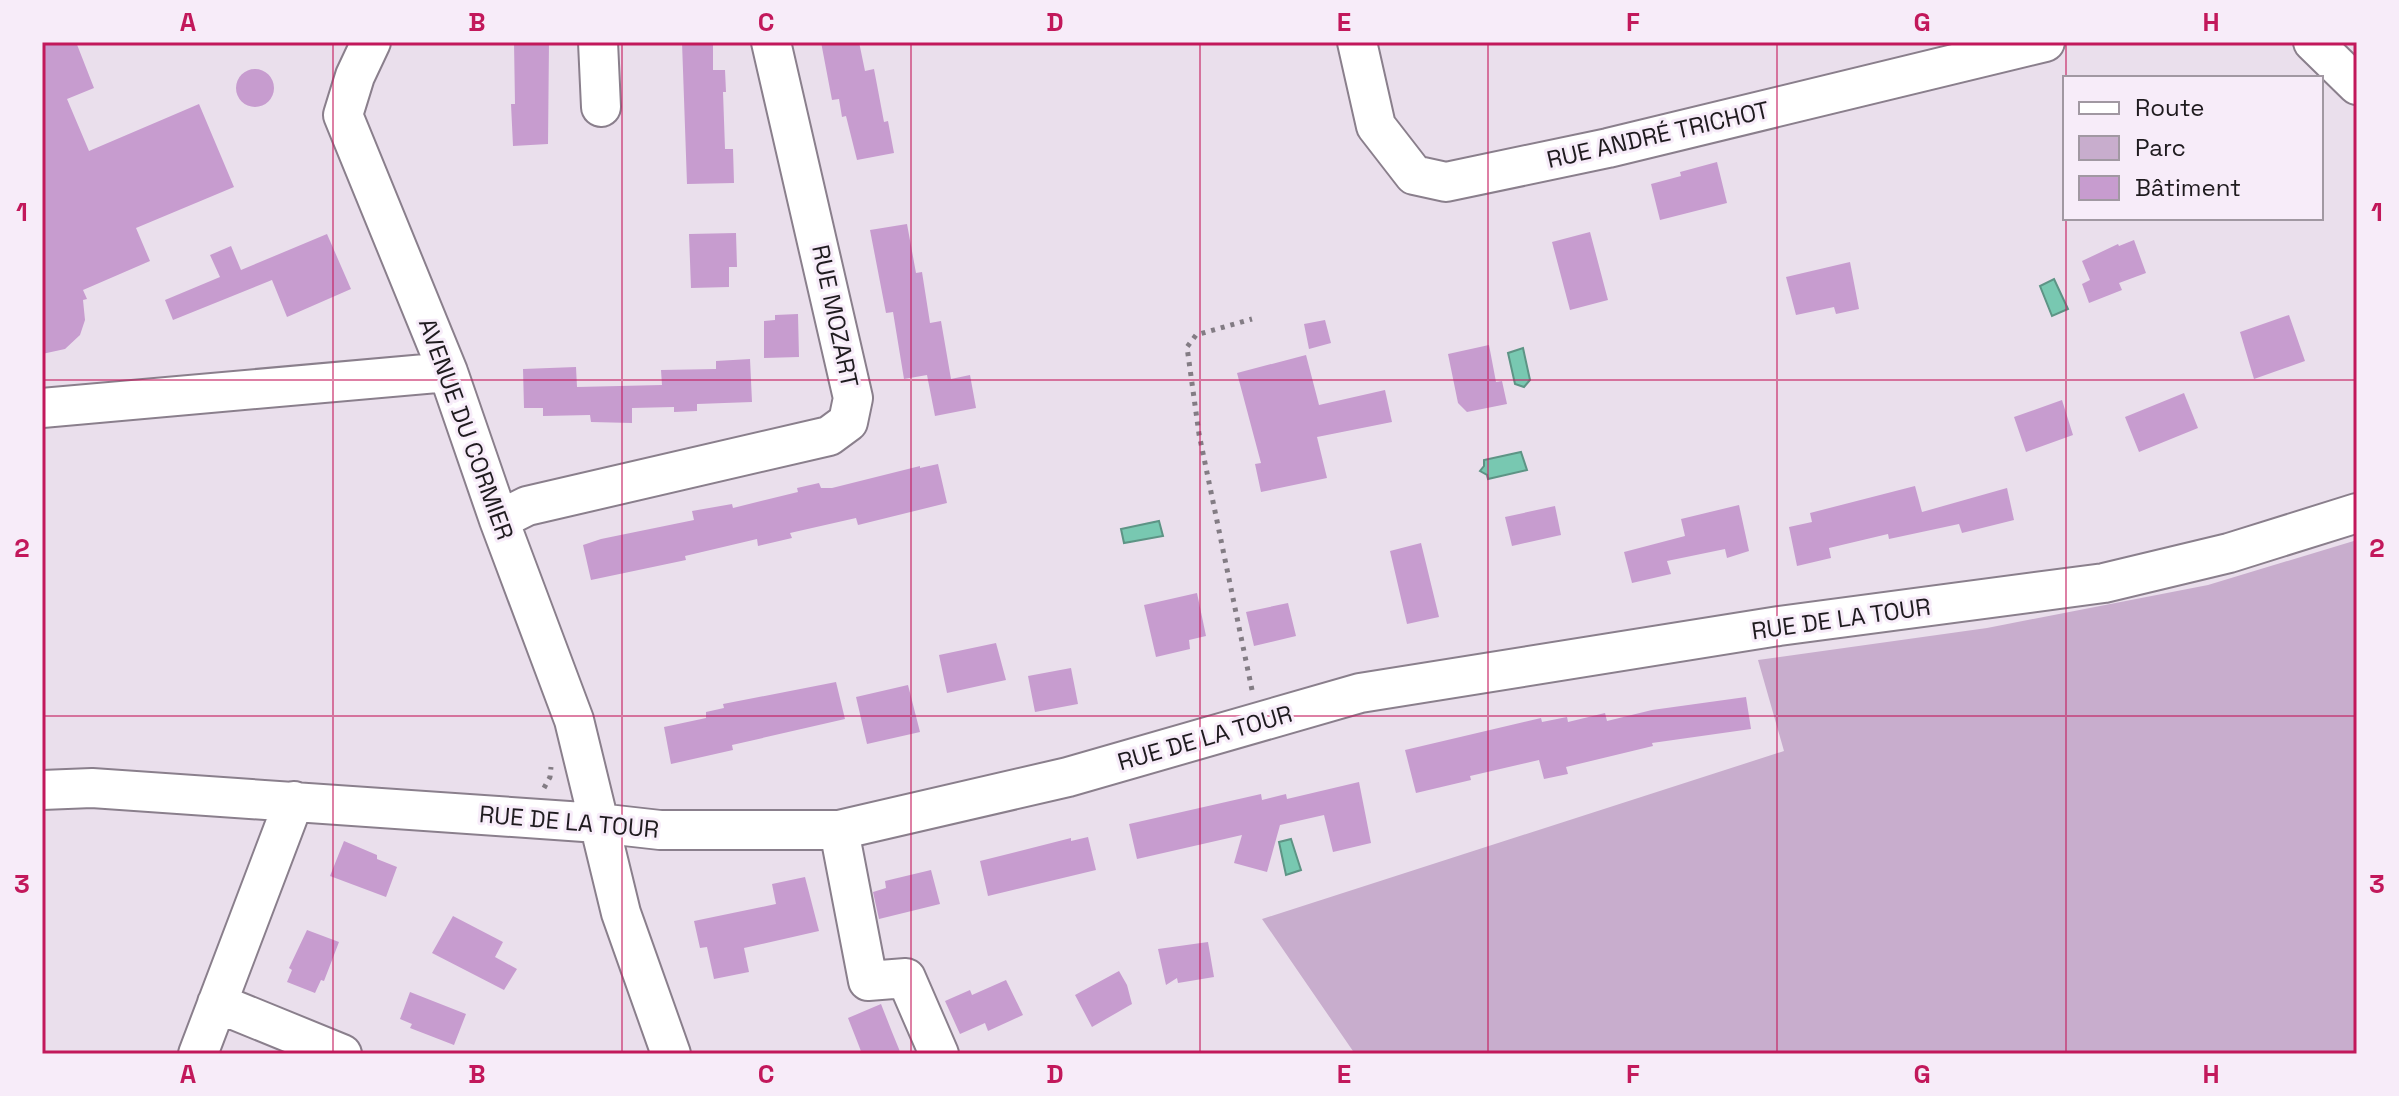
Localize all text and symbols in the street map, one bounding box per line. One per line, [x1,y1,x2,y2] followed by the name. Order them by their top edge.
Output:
[180,5,197,39] text: A
[468,5,486,39] text: B
[758,5,774,39] text: C
[1046,5,1064,39] text: D
[1337,5,1351,39] text: E
[1626,5,1640,39] text: F
[1913,5,1931,39] text: G
[2202,5,2220,39] text: H
[2063,76,2323,220] legend
[2135,92,2204,123] text: Route
[1544,94,1772,175] street label: RUE ANDRÉ TRICHOT
[2135,132,2186,163] text: Parc
[2135,172,2241,203] text: Bâtiment
[16,195,28,229] text: 1
[2371,195,2383,229] text: 1
[805,242,866,390] street label: RUE MOZART
[412,314,521,544] street label: AVENUE DU CORMIER
[14,531,30,565] text: 2
[2369,531,2385,565] text: 2
[1749,591,1932,646] street label: RUE DE LA TOUR
[1114,698,1296,777] street label: RUE DE LA TOUR
[478,798,660,845] street label: RUE DE LA TOUR
[14,867,30,901] text: 3
[2369,867,2385,901] text: 3
[180,1057,197,1091] text: A
[468,1057,486,1091] text: B
[758,1057,774,1091] text: C
[1046,1057,1064,1091] text: D
[1337,1057,1351,1091] text: E
[1626,1057,1640,1091] text: F
[1913,1057,1931,1091] text: G
[2202,1057,2220,1091] text: H

